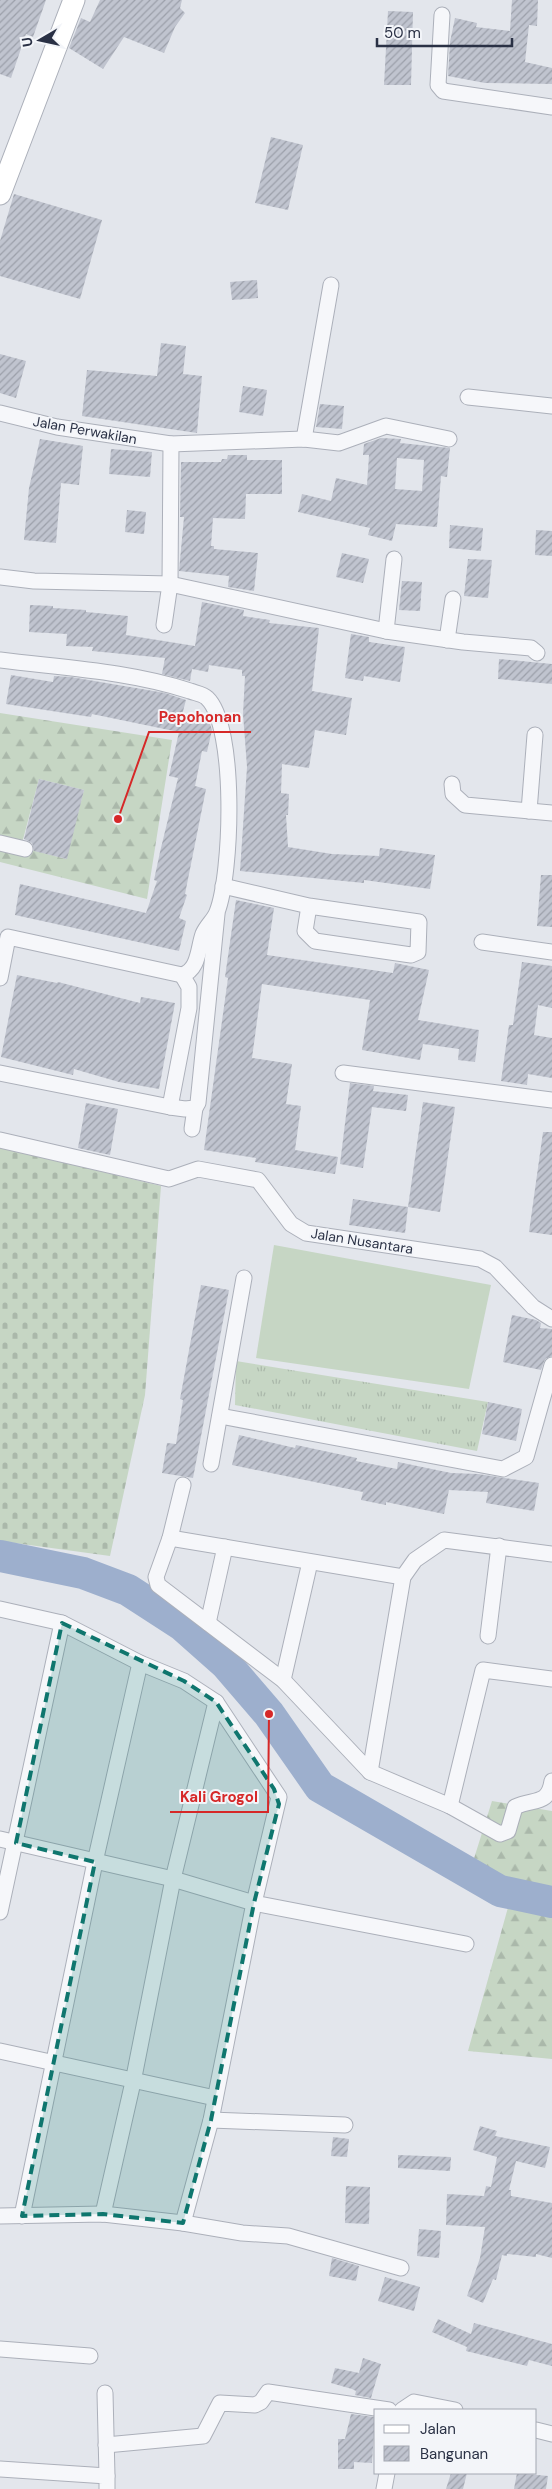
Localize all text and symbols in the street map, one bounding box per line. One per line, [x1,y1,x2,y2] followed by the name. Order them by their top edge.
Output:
[15,15,65,65] north arrow
[377,15,512,47] scale bar
[384,23,421,43] text: 50 m
[18,36,37,48] text: U
[32,412,138,448] street label: Jalan Perwakilan
[149,702,251,732] callout: Pepohonan
[159,707,241,727] text: Pepohonan
[310,1224,414,1258] street label: Jalan Nusantara
[170,1782,268,1812] callout: Kali Grogol
[180,1787,258,1807] text: Kali Grogol
[374,2409,537,2474] legend
[420,2419,456,2439] text: Jalan
[420,2444,488,2464] text: Bangunan

